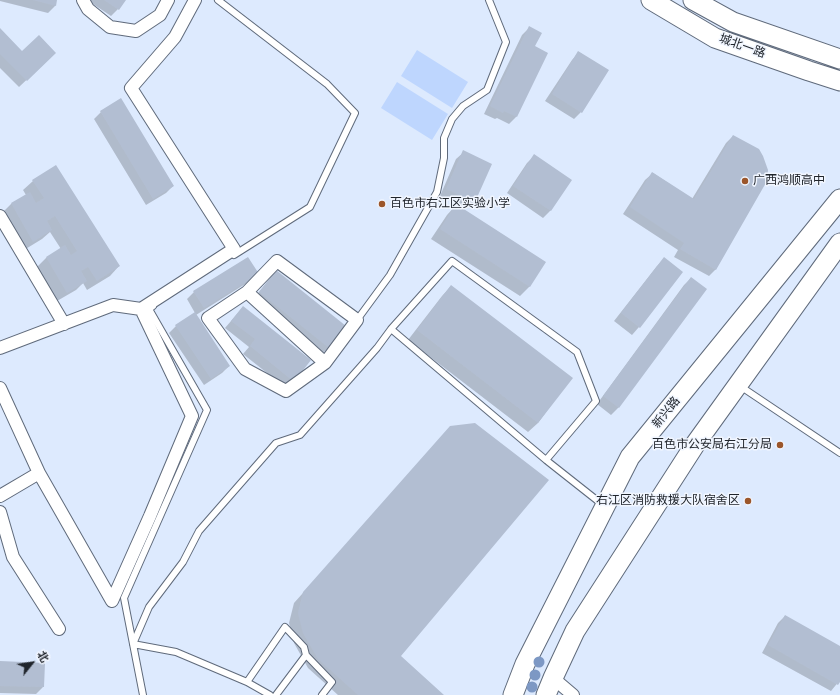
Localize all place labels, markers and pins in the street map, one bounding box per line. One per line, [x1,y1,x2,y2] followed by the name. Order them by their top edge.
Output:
[753,174,825,188] place label: 广西鸿顺高中
[740,176,750,186] marker: 广西鸿顺高中
[390,197,510,211] place label: 百色市右江区实验小学
[377,199,387,209] marker: 百色市右江区实验小学
[652,438,772,452] place label: 百色市公安局右江分局
[775,440,785,450] marker: 百色市公安局右江分局
[596,494,740,508] place label: 右江区消防救援大队宿舍区
[743,496,753,506] marker: 右江区消防救援大队宿舍区

